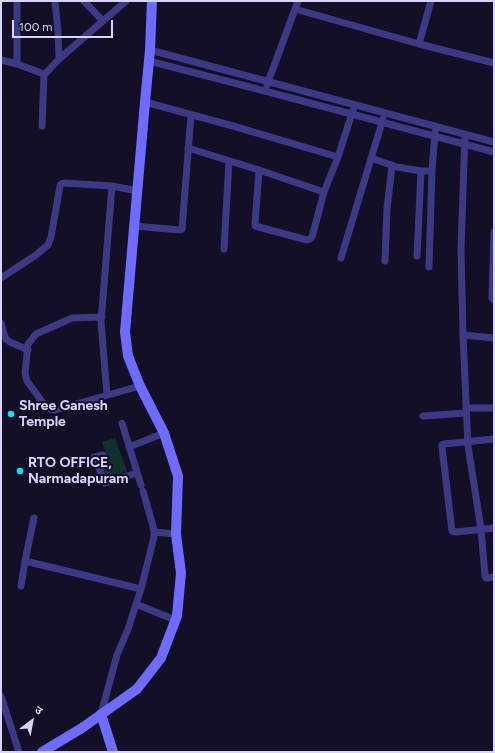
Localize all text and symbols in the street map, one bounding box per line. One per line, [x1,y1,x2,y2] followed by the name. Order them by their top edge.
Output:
[14,12,115,38] scale bar
[19,20,53,34] text: 100 m
[19,398,108,430] place label: Shree Ganesh Temple
[6,409,16,419] marker: Shree Ganesh Temple
[28,455,128,488] place label: RTO OFFICE, Narmadapuram
[15,466,25,476] marker: RTO OFFICE, Narmadapuram
[12,701,52,741] north arrow
[32,703,45,718] text: उ

